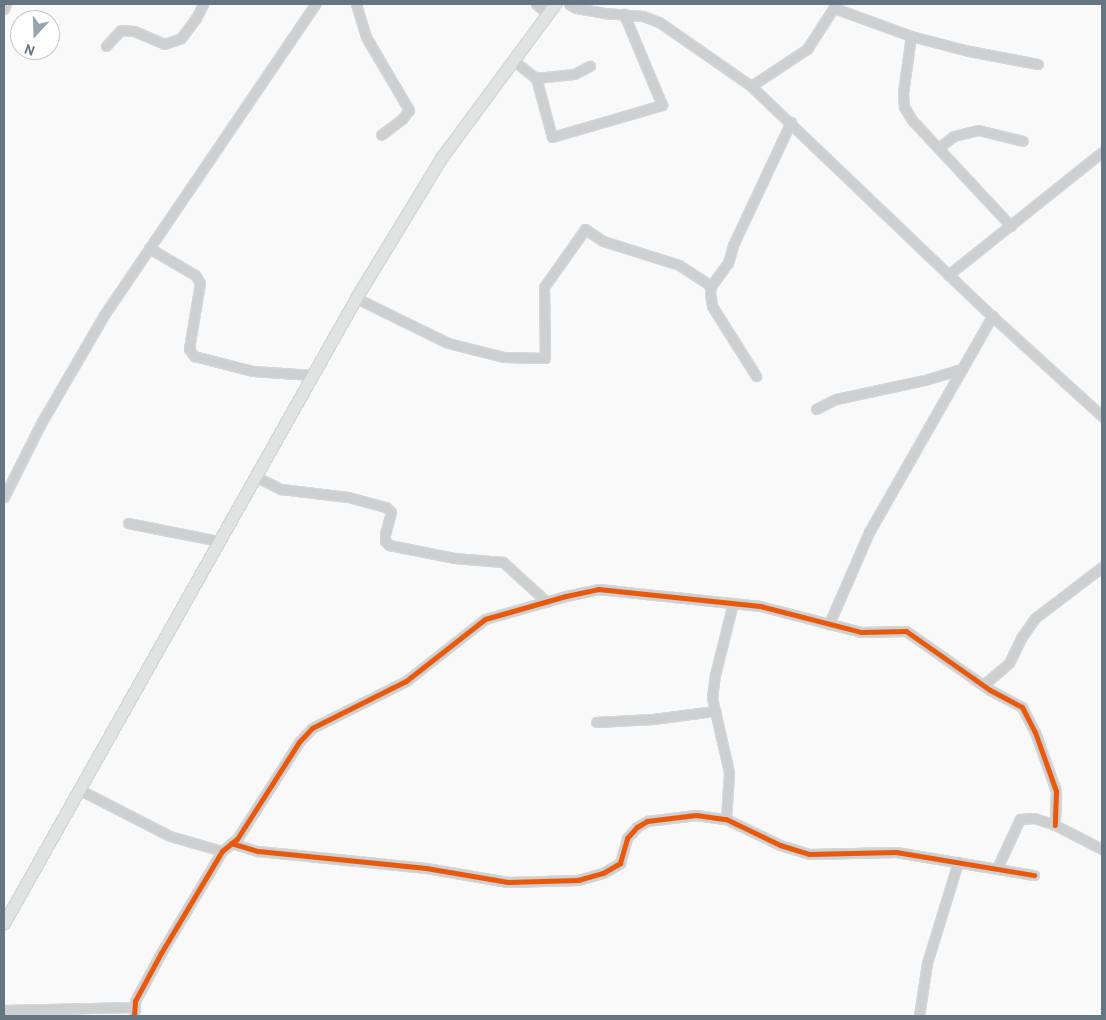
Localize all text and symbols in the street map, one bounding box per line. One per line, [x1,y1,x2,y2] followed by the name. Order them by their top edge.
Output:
[10,10,60,60] north arrow
[22,39,38,58] text: N

